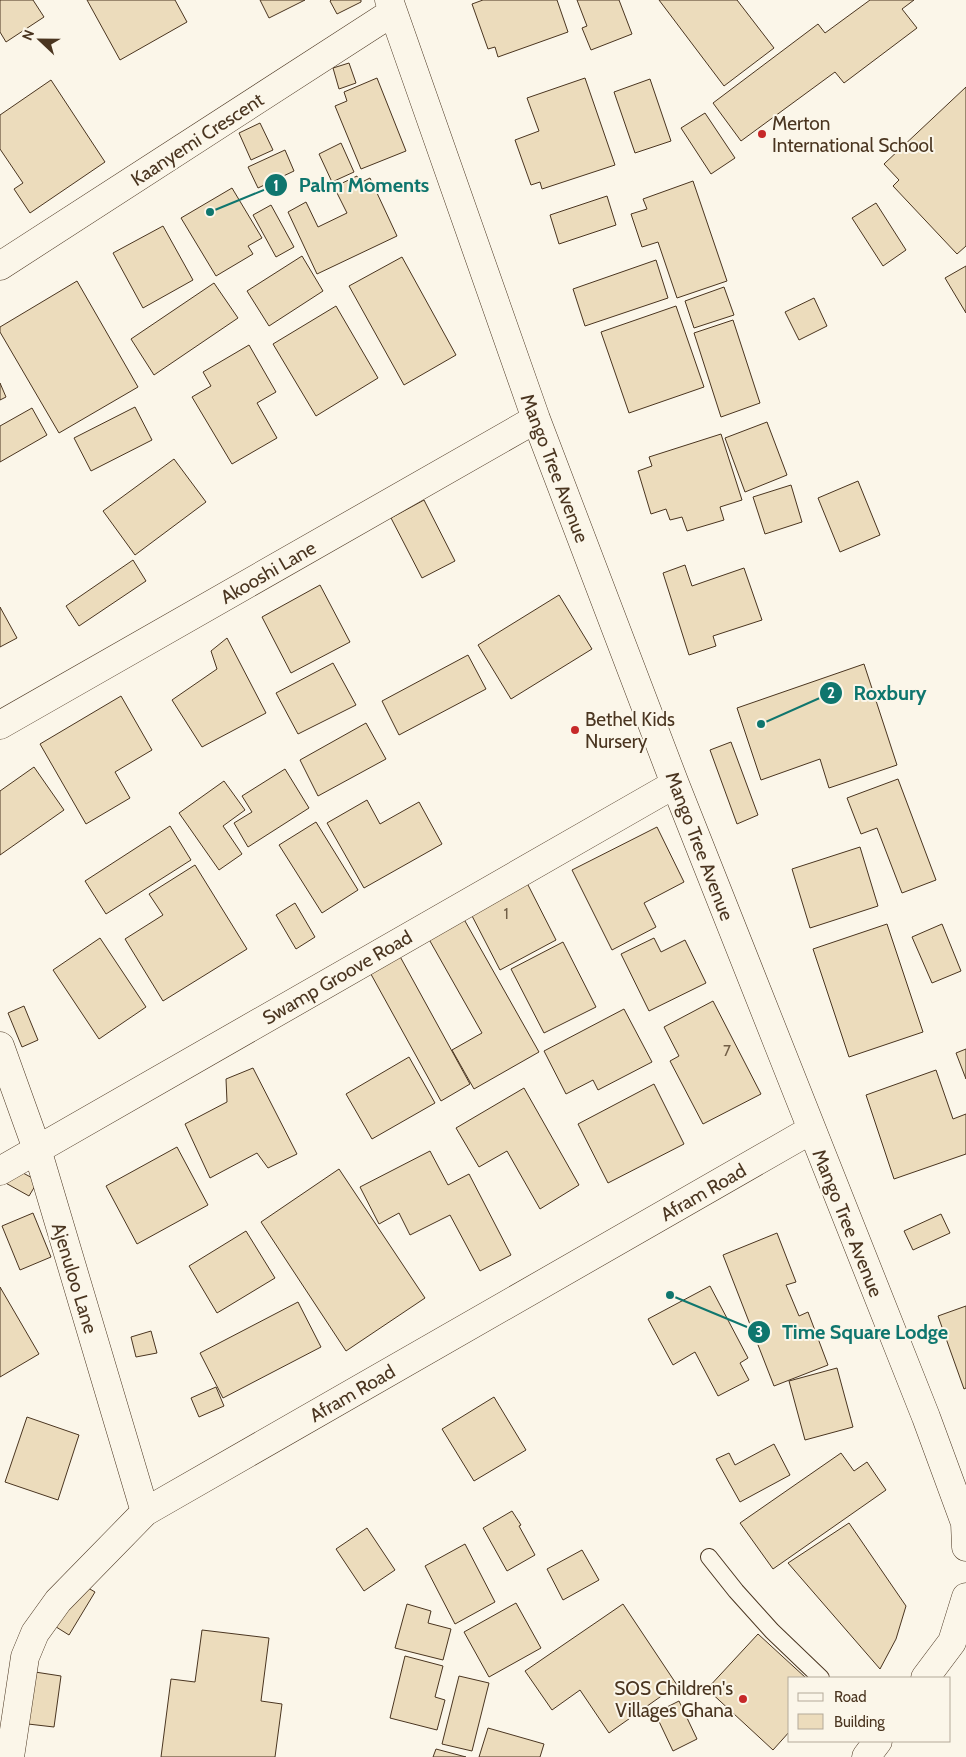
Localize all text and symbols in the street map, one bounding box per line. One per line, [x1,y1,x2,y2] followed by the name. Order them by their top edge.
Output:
[15,15,65,65] north arrow
[18,27,38,43] text: N
[127,88,268,191] street label: Kaanyemi Crescent
[772,112,934,157] place label: Merton International School
[756,128,768,140] marker: Merton International School
[264,168,439,203] callout: Palm Moments
[299,173,429,197] text: Palm Moments
[273,177,279,195] text: 1
[516,391,594,546] street label: Mango Tree Avenue
[217,536,320,609] street label: Akooshi Lane
[819,676,937,711] callout: Roxbury
[854,681,927,705] text: Roxbury
[827,684,835,702] text: 2
[585,708,675,753] place label: Bethel Kids Nursery
[569,724,581,736] marker: Bethel Kids Nursery
[661,769,739,924] street label: Mango Tree Avenue
[503,904,509,923] house number: 1
[258,925,416,1030] street label: Swamp Groove Road
[723,1041,731,1060] house number: 7
[807,1146,888,1301] street label: Mango Tree Avenue
[656,1159,750,1226] street label: Afram Road
[47,1220,102,1337] street label: Ajenuloo Lane
[747,1314,958,1349] callout: Time Square Lodge
[782,1320,948,1344] text: Time Square Lodge
[755,1323,763,1341] text: 3
[305,1360,399,1427] street label: Afram Road
[614,1677,733,1722] place label: SOS Children's Villages Ghana
[788,1677,951,1742] legend
[834,1688,867,1706] text: Road
[737,1693,749,1705] marker: SOS Children's Villages Ghana
[834,1713,885,1731] text: Building

